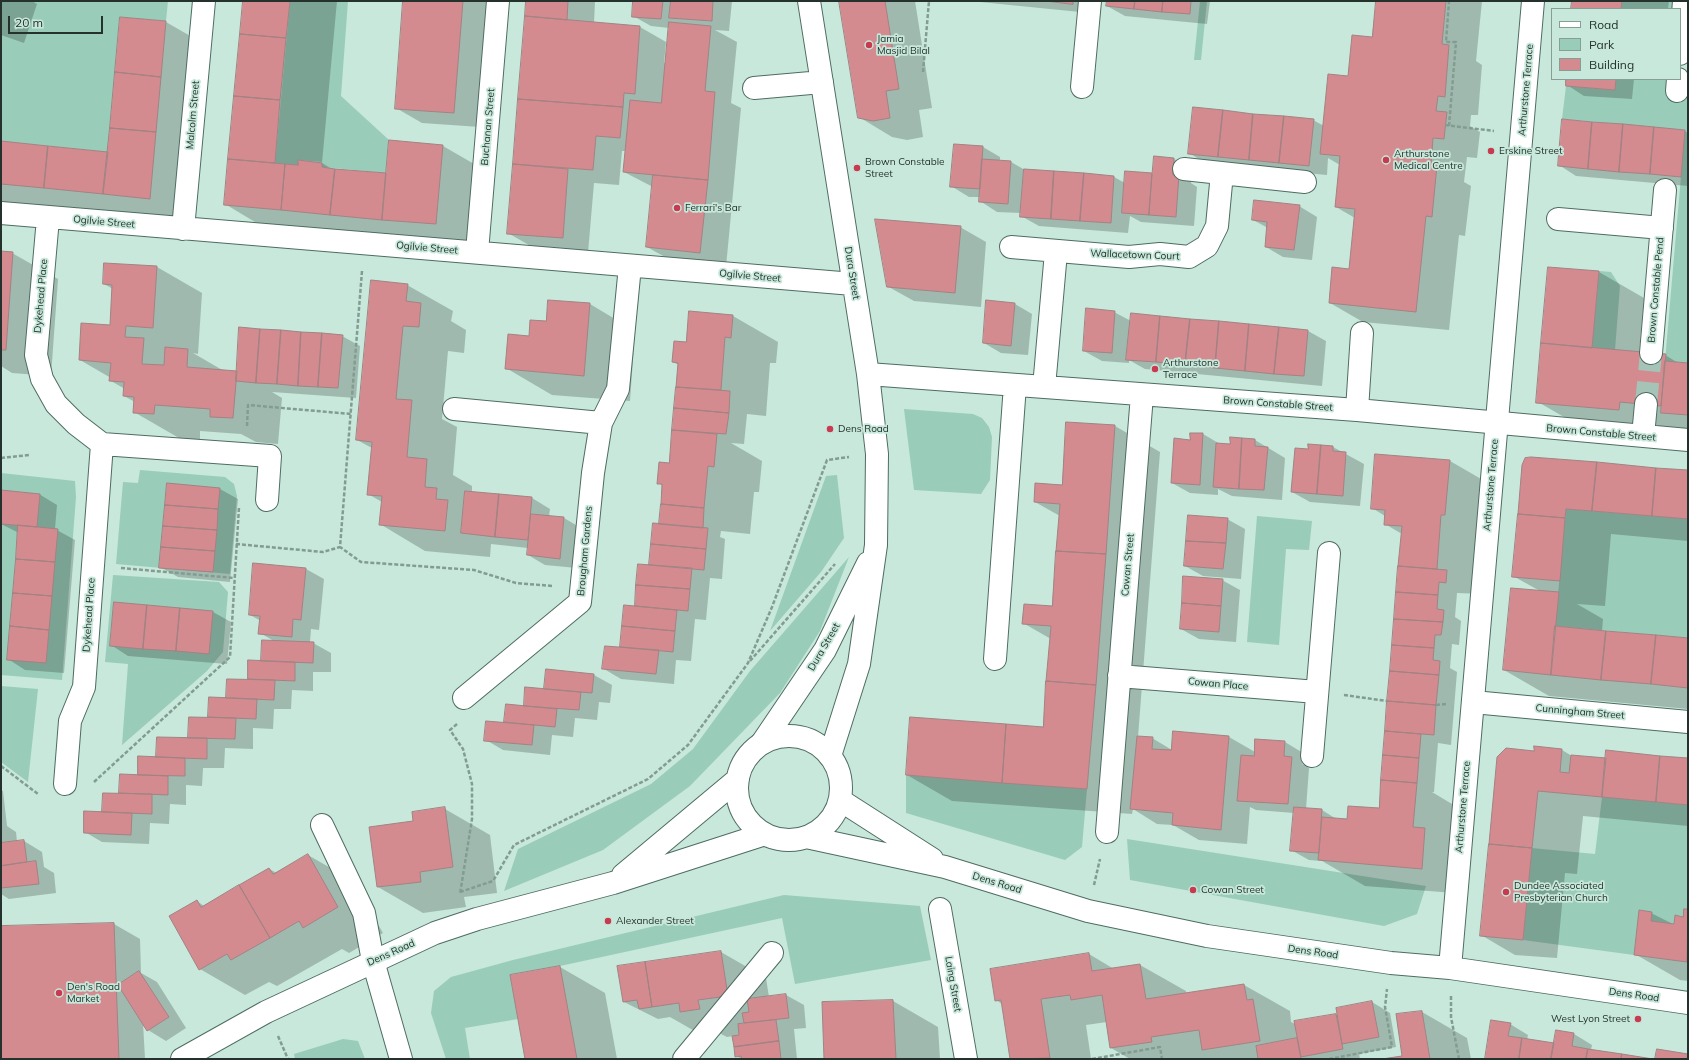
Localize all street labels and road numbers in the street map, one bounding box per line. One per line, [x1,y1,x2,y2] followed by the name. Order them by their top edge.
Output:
[1516,44,1536,136] street label: Arthurstone Terrace
[184,80,202,150] street label: Malcolm Street
[479,88,497,166] street label: Buchanan Street
[73,213,135,231] street label: Ogilvie Street
[1645,237,1667,343] street label: Brown Constable Pend
[396,239,458,257] street label: Ogilvie Street
[842,246,862,300] street label: Dura Street
[1090,247,1180,263] street label: Wallacetown Court
[32,258,50,334] street label: Dykehead Place
[719,267,781,285] street label: Ogilvie Street
[1223,394,1333,414] street label: Brown Constable Street
[1546,422,1656,444] street label: Brown Constable Street
[1481,439,1501,531] street label: Arthurstone Terrace
[575,506,595,596] street label: Brougham Gardens
[1119,533,1137,597] street label: Cowan Street
[80,578,98,652] street label: Dykehead Place
[806,621,842,673] street label: Dura Street
[1187,675,1249,693] street label: Cowan Place
[1535,702,1625,722] street label: Cunningham Street
[1453,761,1473,853] street label: Arthurstone Terrace
[971,870,1023,896] street label: Dens Road
[365,937,417,969] street label: Dens Road
[1287,943,1339,961] street label: Dens Road
[942,955,964,1013] street label: Laing Street
[1608,986,1660,1004] street label: Dens Road

